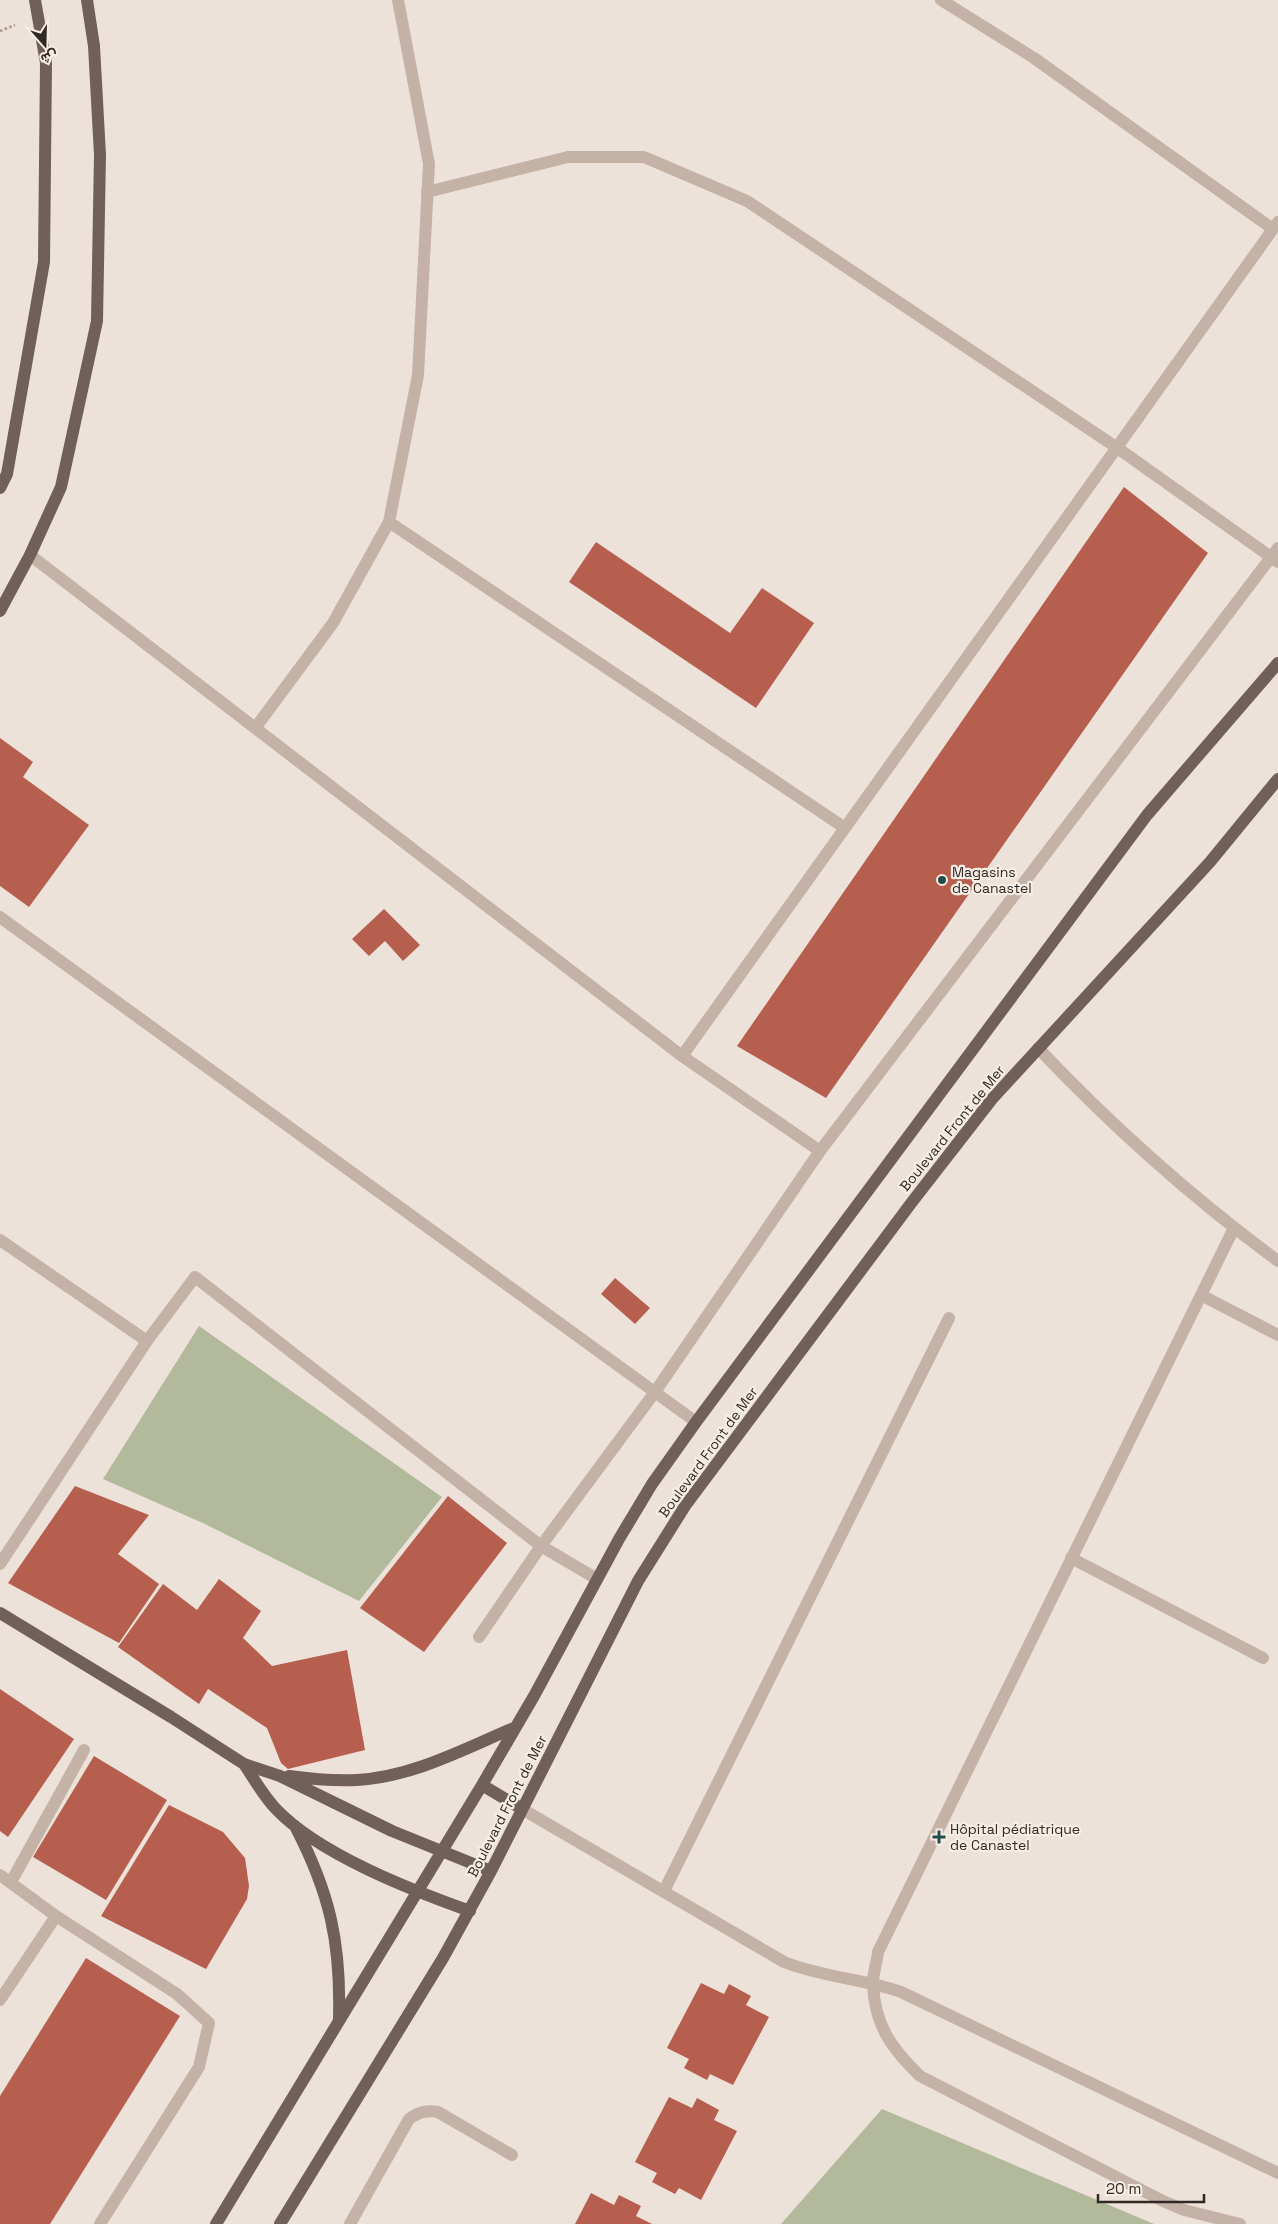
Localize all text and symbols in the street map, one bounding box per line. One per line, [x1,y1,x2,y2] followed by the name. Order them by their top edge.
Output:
[20,20,70,70] north arrow
[38,46,60,69] text: ش
[952,863,1032,897] place label: Magasins de Canastel
[936,874,948,886] marker: Magasins de Canastel
[896,1061,1008,1195] street label: Boulevard Front de Mer
[655,1383,761,1521] street label: Boulevard Front de Mer
[463,1732,551,1880] street label: Boulevard Front de Mer
[950,1820,1080,1854] place label: Hôpital pédiatrique de Canastel
[932,1830,946,1844] marker: Hôpital pédiatrique de Canastel
[1098,2172,1204,2204] scale bar
[1106,2179,1141,2198] text: 20 m

